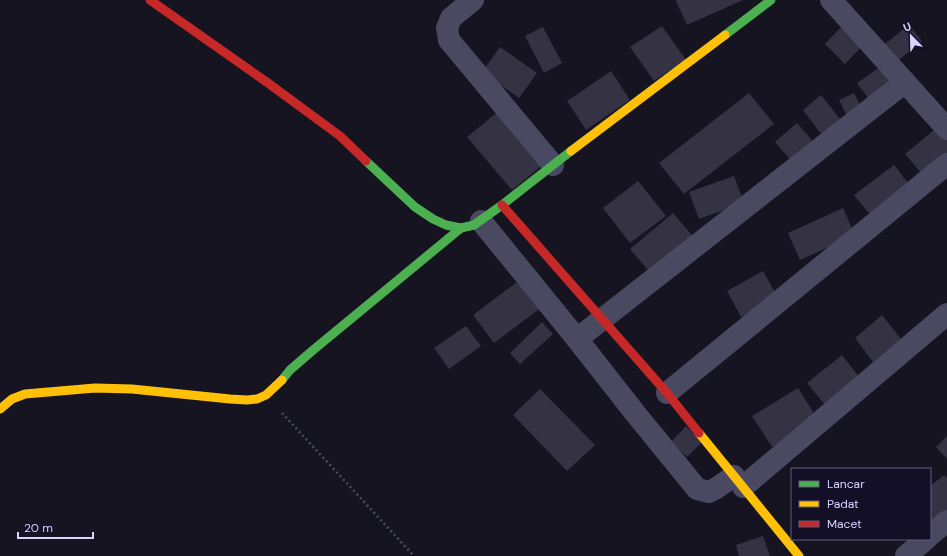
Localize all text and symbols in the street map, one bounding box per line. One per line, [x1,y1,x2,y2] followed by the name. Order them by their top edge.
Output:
[891,16,931,56] north arrow
[901,19,913,35] text: U
[791,468,931,540] legend
[827,476,865,492] text: Lancar
[827,496,859,512] text: Padat
[18,514,93,540] scale bar
[827,516,862,532] text: Macet
[24,520,53,536] text: 20 m

